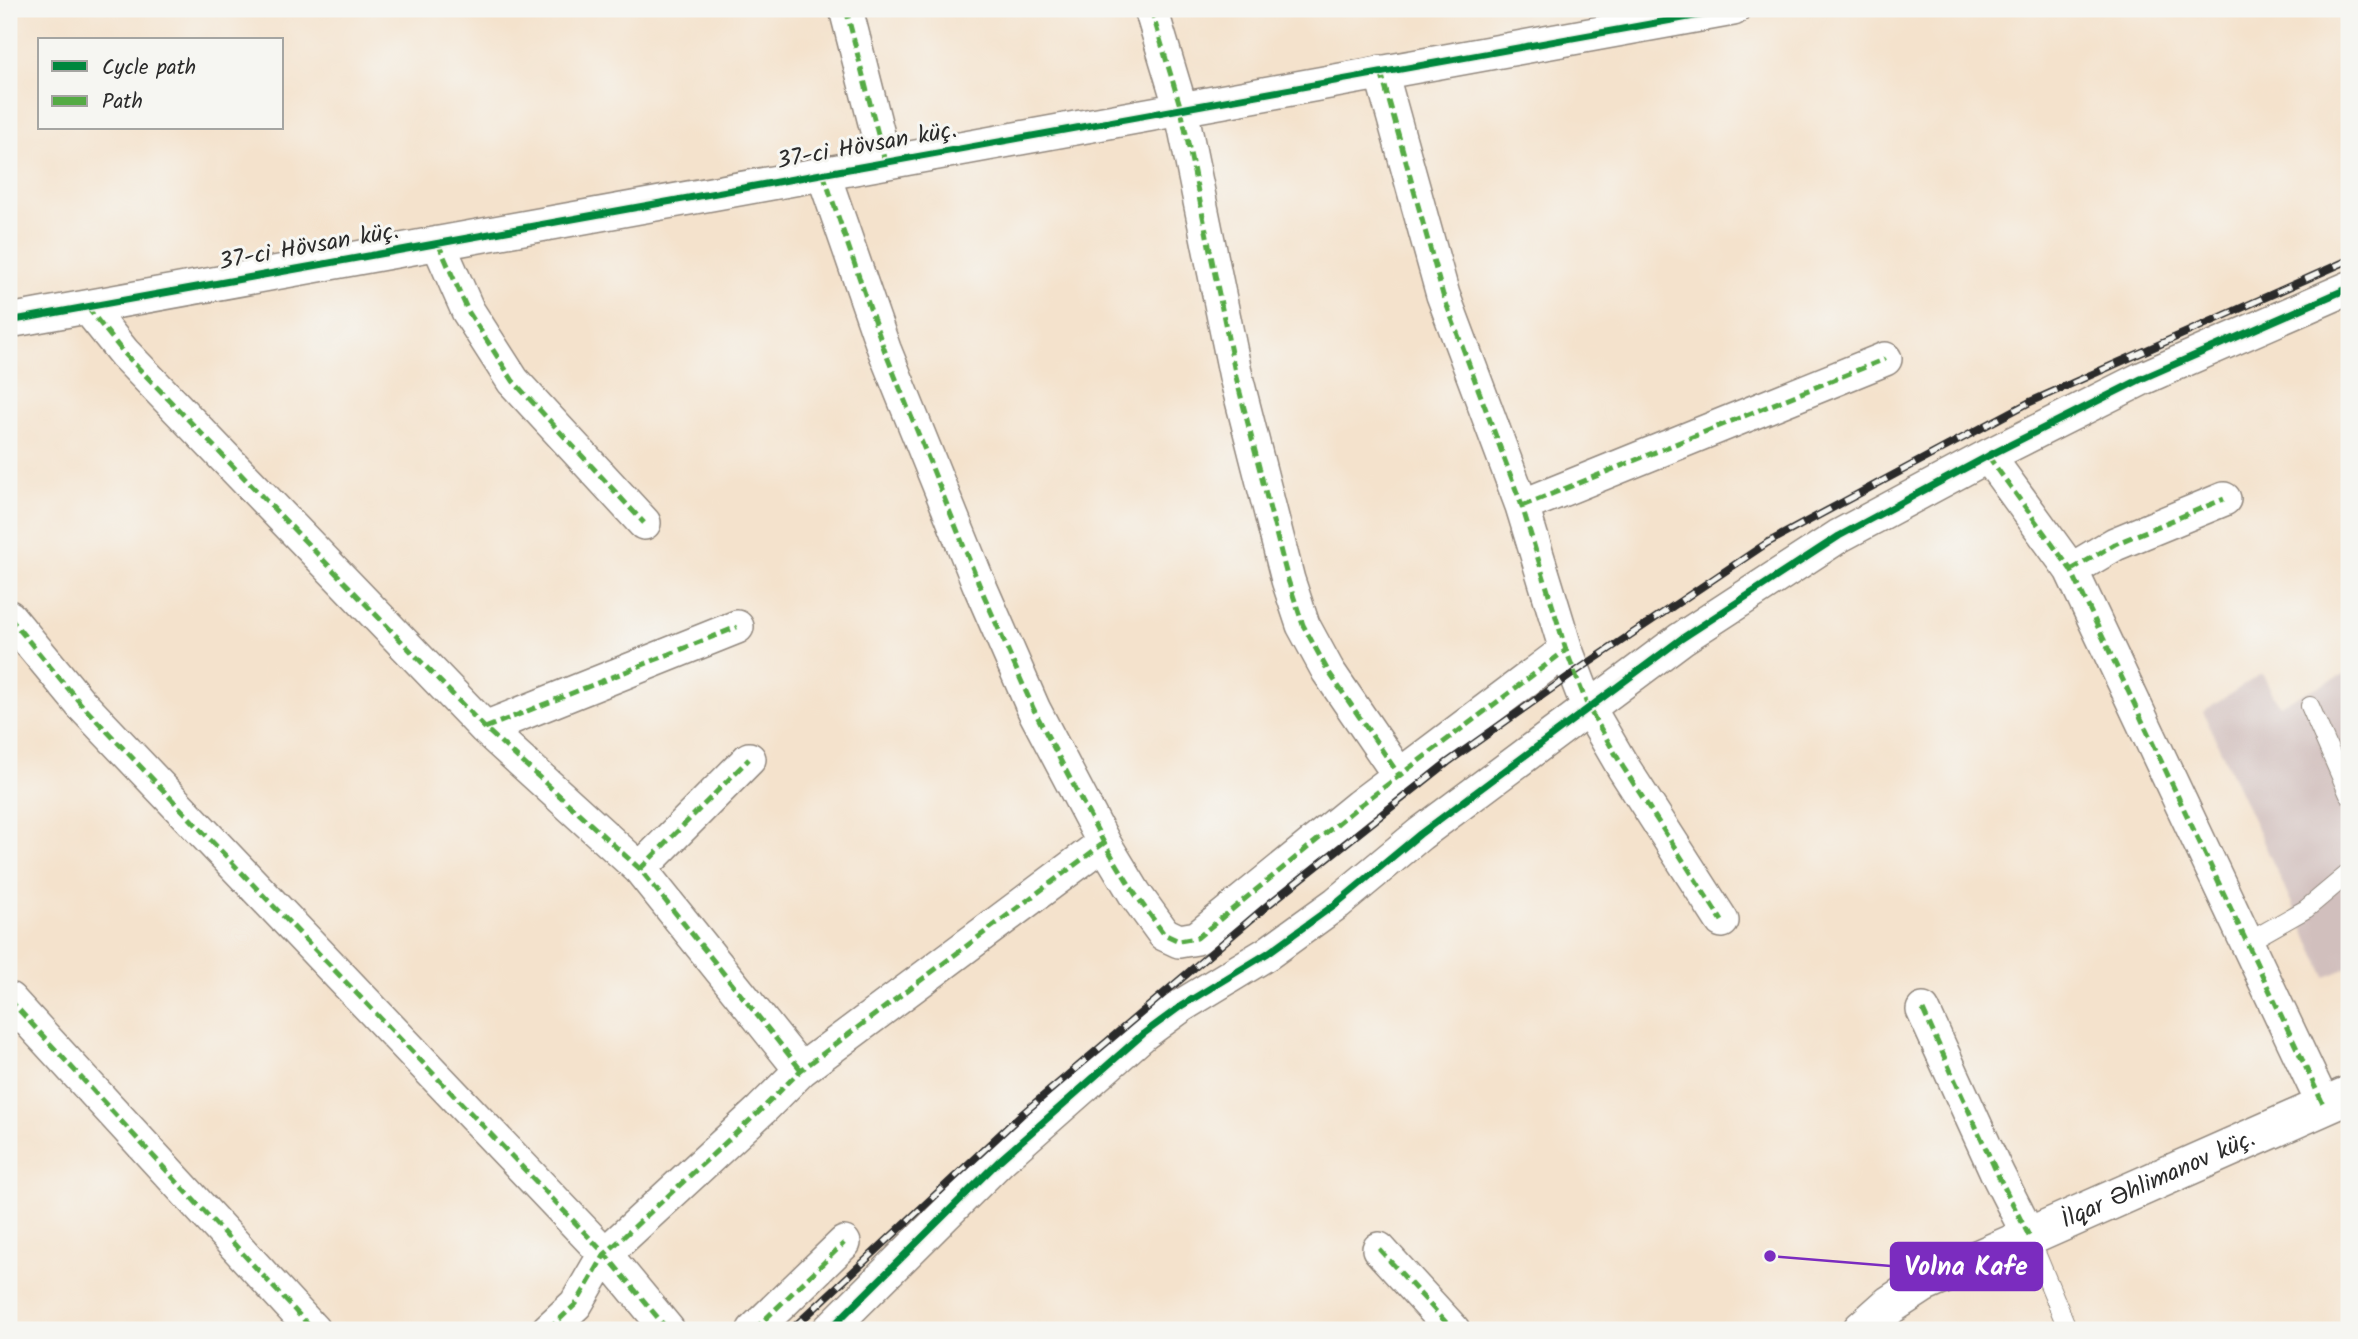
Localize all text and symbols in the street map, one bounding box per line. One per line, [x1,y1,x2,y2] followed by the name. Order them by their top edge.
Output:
[38,38,284,130] legend
[102,52,196,85] text: Cycle path
[102,86,143,119] text: Path
[774,111,960,181] street label: 37-ci Hövsan küç.
[216,212,402,282] street label: 37-ci Hövsan küç.
[2055,1119,2262,1240] street label: İlqar Əhlimanov küç.
[1891,1243,2042,1290] callout: Volna Kafe
[1904,1247,2028,1289] text: Volna Kafe

